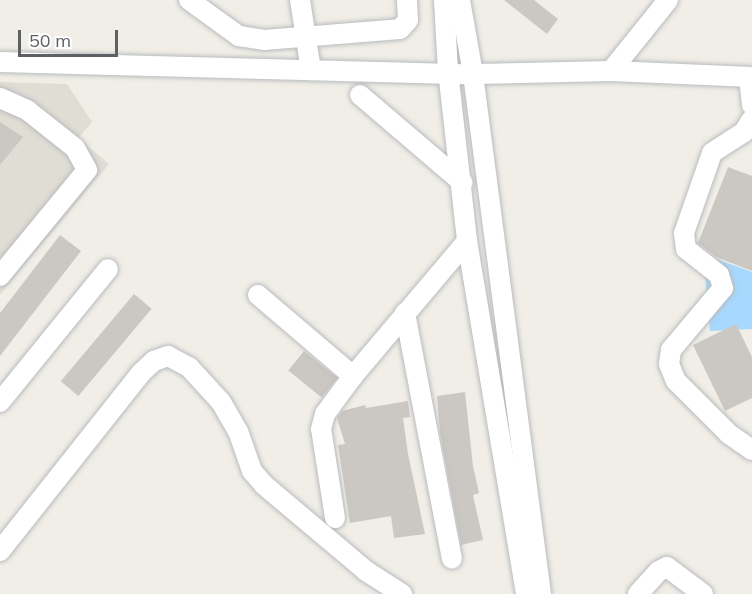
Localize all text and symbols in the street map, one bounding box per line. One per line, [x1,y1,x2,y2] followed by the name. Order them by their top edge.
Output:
[21,18,122,56] scale bar
[29,29,71,52] text: 50 m

